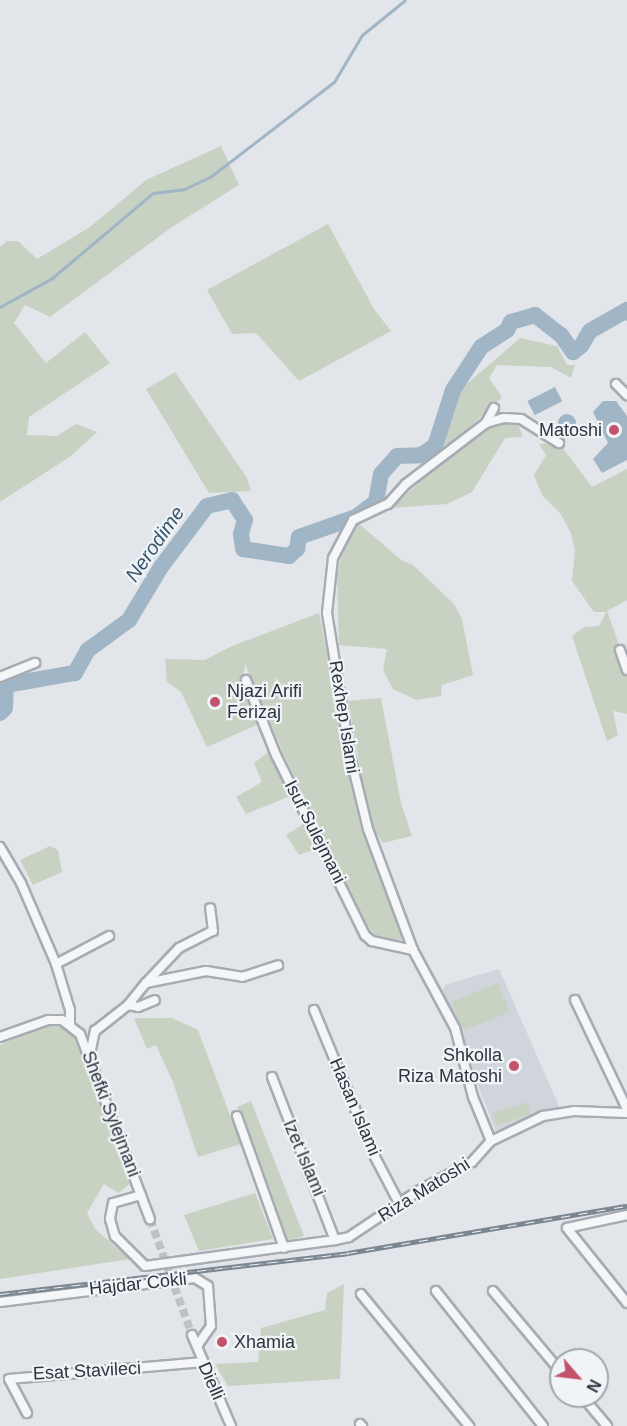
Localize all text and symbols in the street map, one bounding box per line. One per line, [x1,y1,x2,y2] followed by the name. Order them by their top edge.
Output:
[539,419,602,441] place label: Matoshi
[607,423,621,437] marker: Matoshi
[120,502,190,586] water label: Nerodime
[324,659,364,775] street label: Rexhep Islami
[227,681,303,724] place label: Njazi Arifi Ferizaj
[208,695,222,709] marker: Njazi Arifi Ferizaj
[280,777,350,887] street label: Isuf Sulejmani
[398,1045,502,1088] place label: Shkolla Riza Matoshi
[77,1048,145,1180] street label: Shefki Sylejmani
[325,1055,385,1159] street label: Hasan Islami
[507,1059,521,1073] marker: Shkolla Riza Matoshi
[278,1116,330,1200] street label: Izet Islami
[374,1153,474,1227] street label: Riza Matoshi
[88,1268,188,1300] street label: Hajdar Cokli
[234,1331,295,1353] place label: Xhamia
[215,1335,229,1349] marker: Xhamia
[549,1348,609,1408] north arrow
[32,1357,142,1385] street label: Esat Stavileci
[193,1359,229,1403] street label: Dielli
[583,1377,604,1395] text: N

